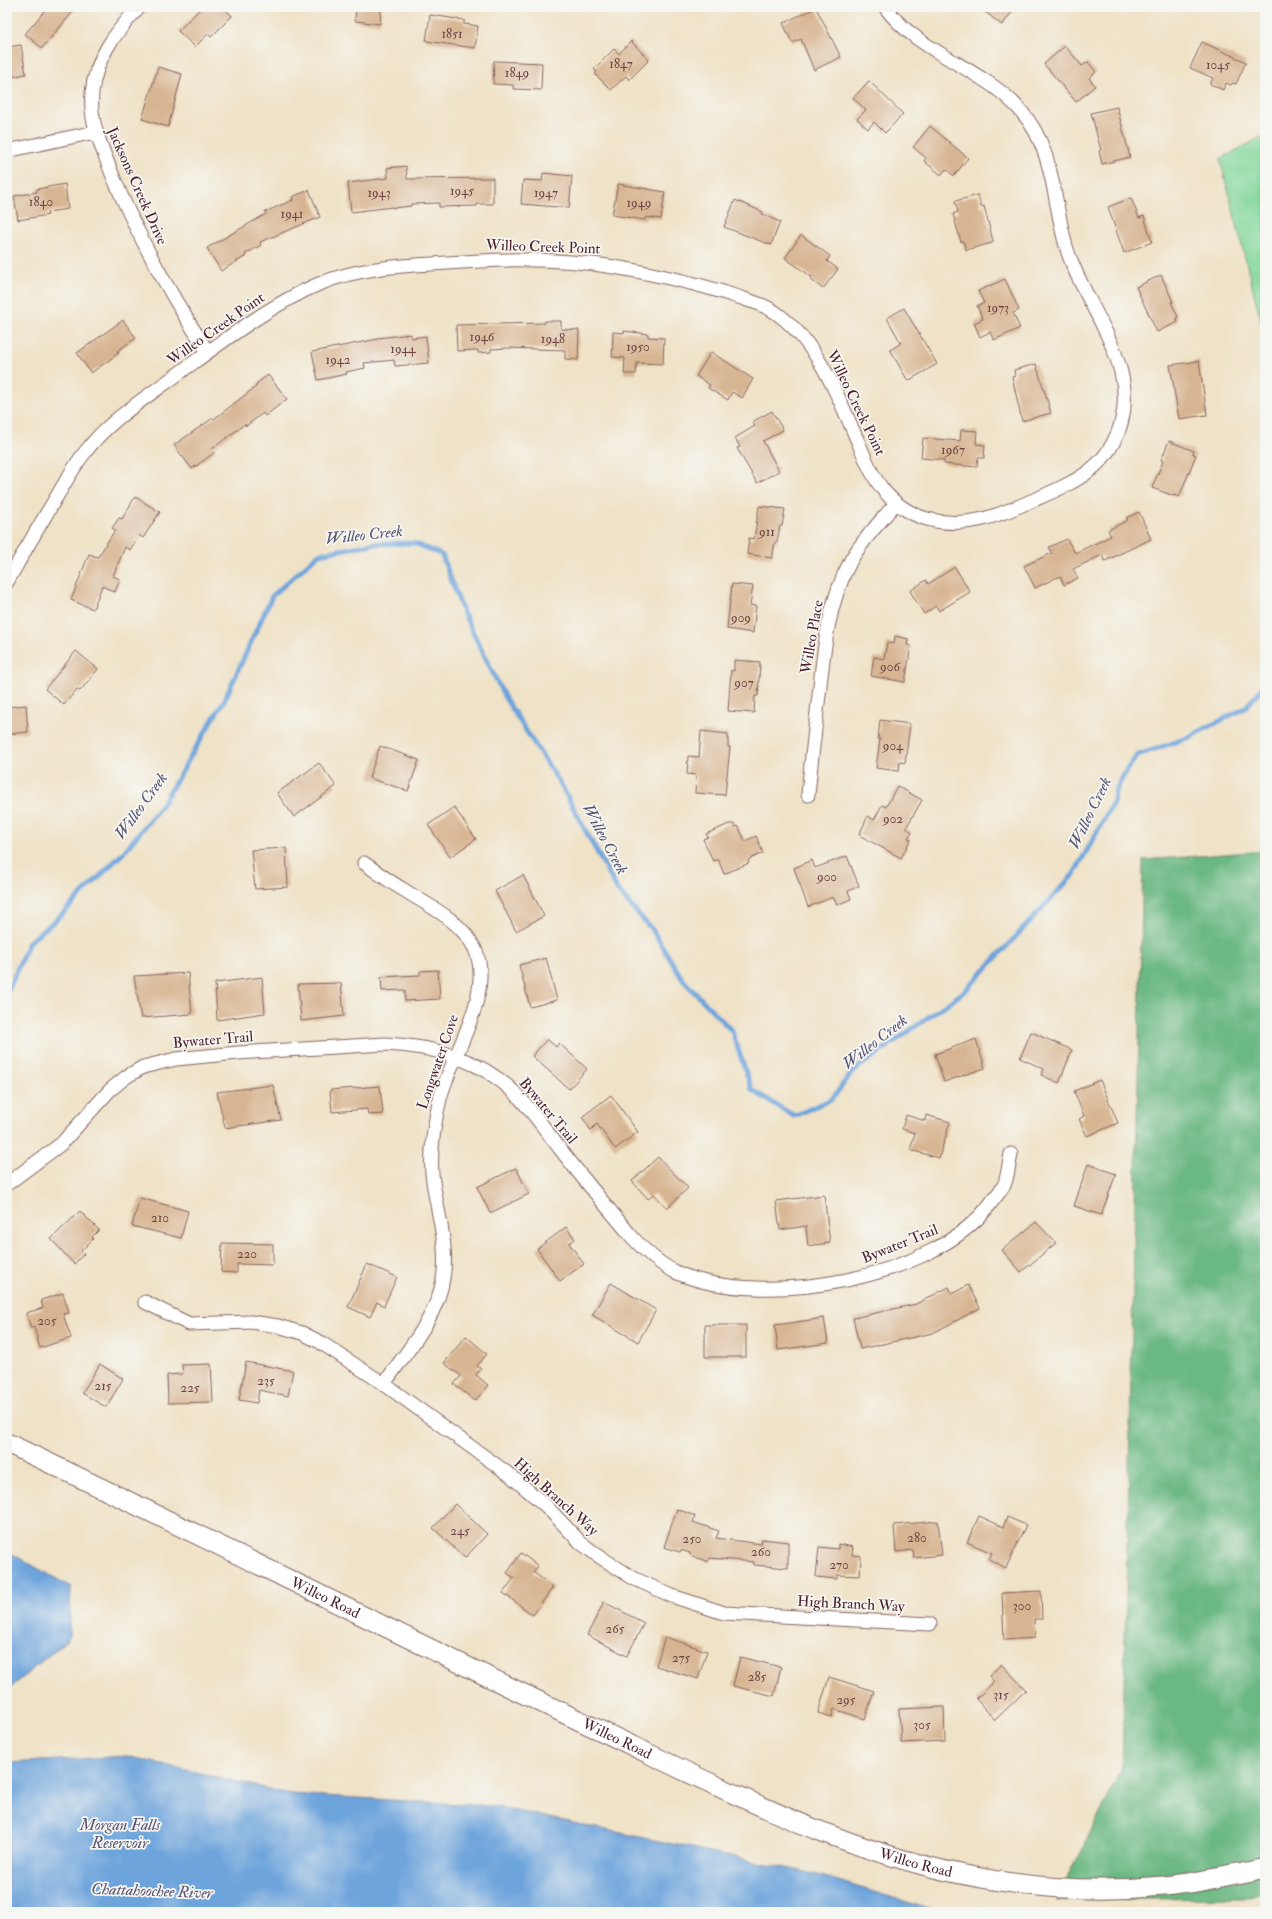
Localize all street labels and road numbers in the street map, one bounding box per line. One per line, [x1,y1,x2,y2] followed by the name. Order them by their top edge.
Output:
[101,123,172,248] street label: Jacksons Creek Drive
[484,235,601,259] street label: Willeo Creek Point
[163,288,269,370] street label: Willeo Creek Point
[822,346,890,459] street label: Willeo Creek Point
[796,599,828,676] street label: Willeo Place
[413,1012,463,1112] street label: Longwater Cove
[172,1027,254,1053] street label: Bywater Trail
[515,1074,581,1148] street label: Bywater Trail
[859,1220,941,1268] street label: Bywater Trail
[510,1454,603,1540] street label: High Branch Way
[287,1572,364,1623] street label: Willeo Road
[797,1592,906,1616] street label: High Branch Way
[578,1713,656,1764] street label: Willeo Road
[876,1843,955,1882] street label: Willeo Road

